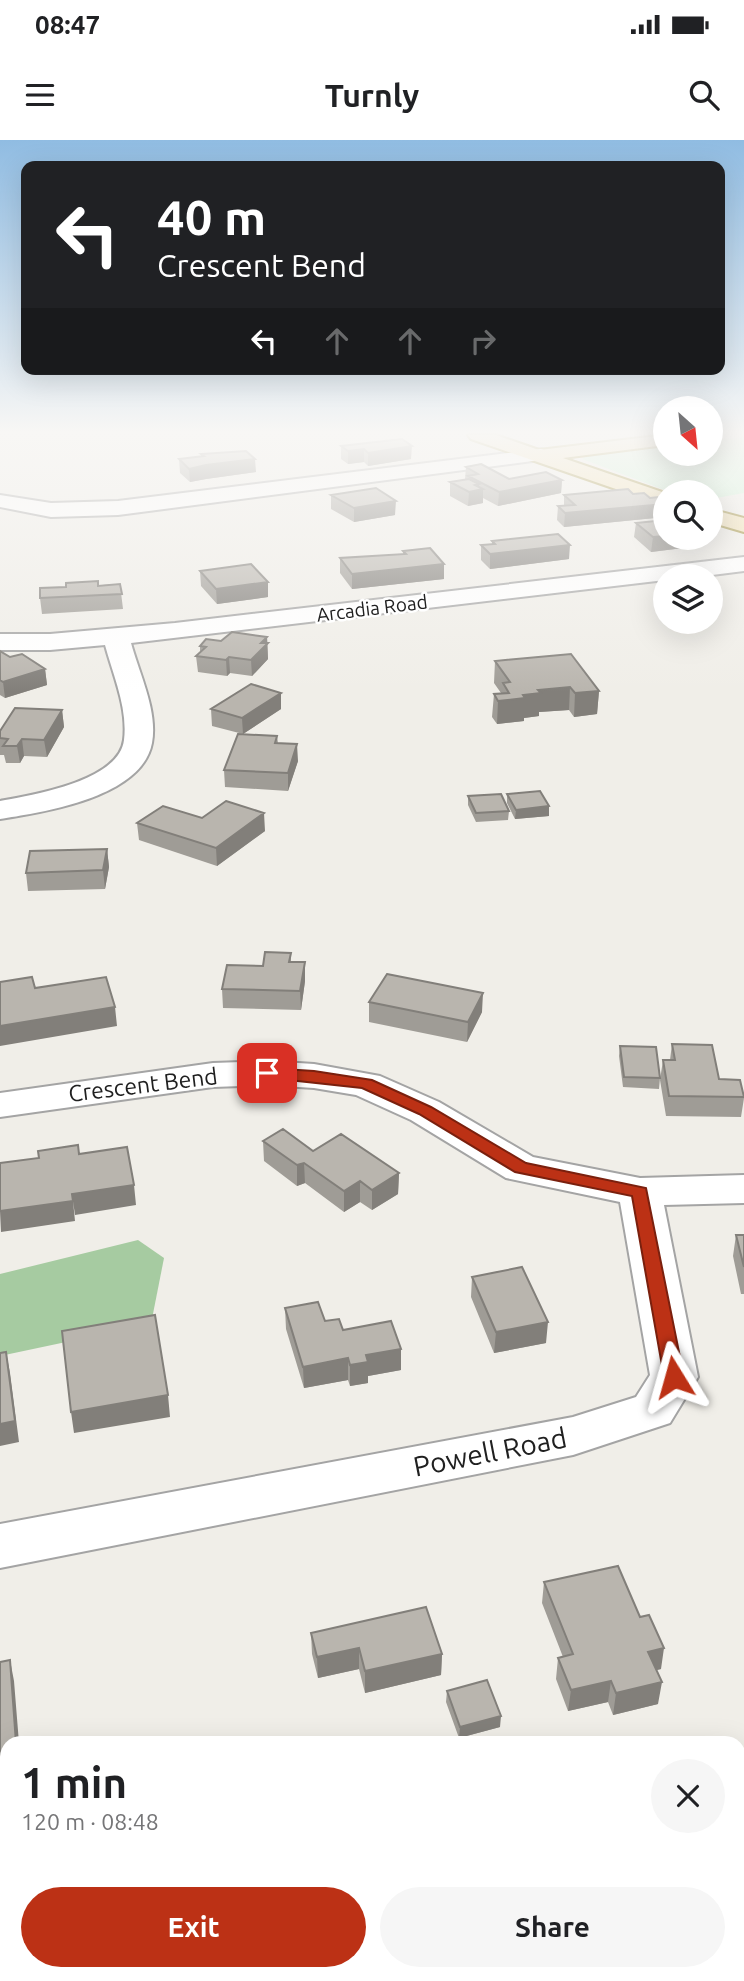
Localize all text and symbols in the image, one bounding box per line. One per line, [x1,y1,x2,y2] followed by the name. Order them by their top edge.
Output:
[35,10,100,39] text: 08:47
[21,76,59,114] icon: menu
[685,76,723,114] icon: search
[325,77,419,113] text: Turnly
[42,189,133,280] icon: left
[157,189,266,244] text: 40 m
[157,247,366,283] text: Crescent Bend
[245,322,283,360] icon: left
[318,322,356,360] icon: ahead
[391,322,429,360] icon: ahead
[464,322,502,360] icon: right
[653,396,723,466] north arrow
[653,396,723,634] map controls
[653,480,723,550] button: search
[653,564,723,634] button: layers
[315,590,429,626] street label: Arcadia Road
[237,1043,297,1103] pin
[248,1054,286,1092] icon: arrive
[67,1063,219,1106] street label: Crescent Bend
[637,1340,711,1414] position arrow
[411,1421,569,1482] street label: Powell Road
[21,1759,127,1806] text: 1 min
[651,1759,725,1833] button: close
[21,1809,159,1834] text: 120 m · 08:48
[21,1887,366,1967] button: Exit
[380,1887,725,1967] button: Share

